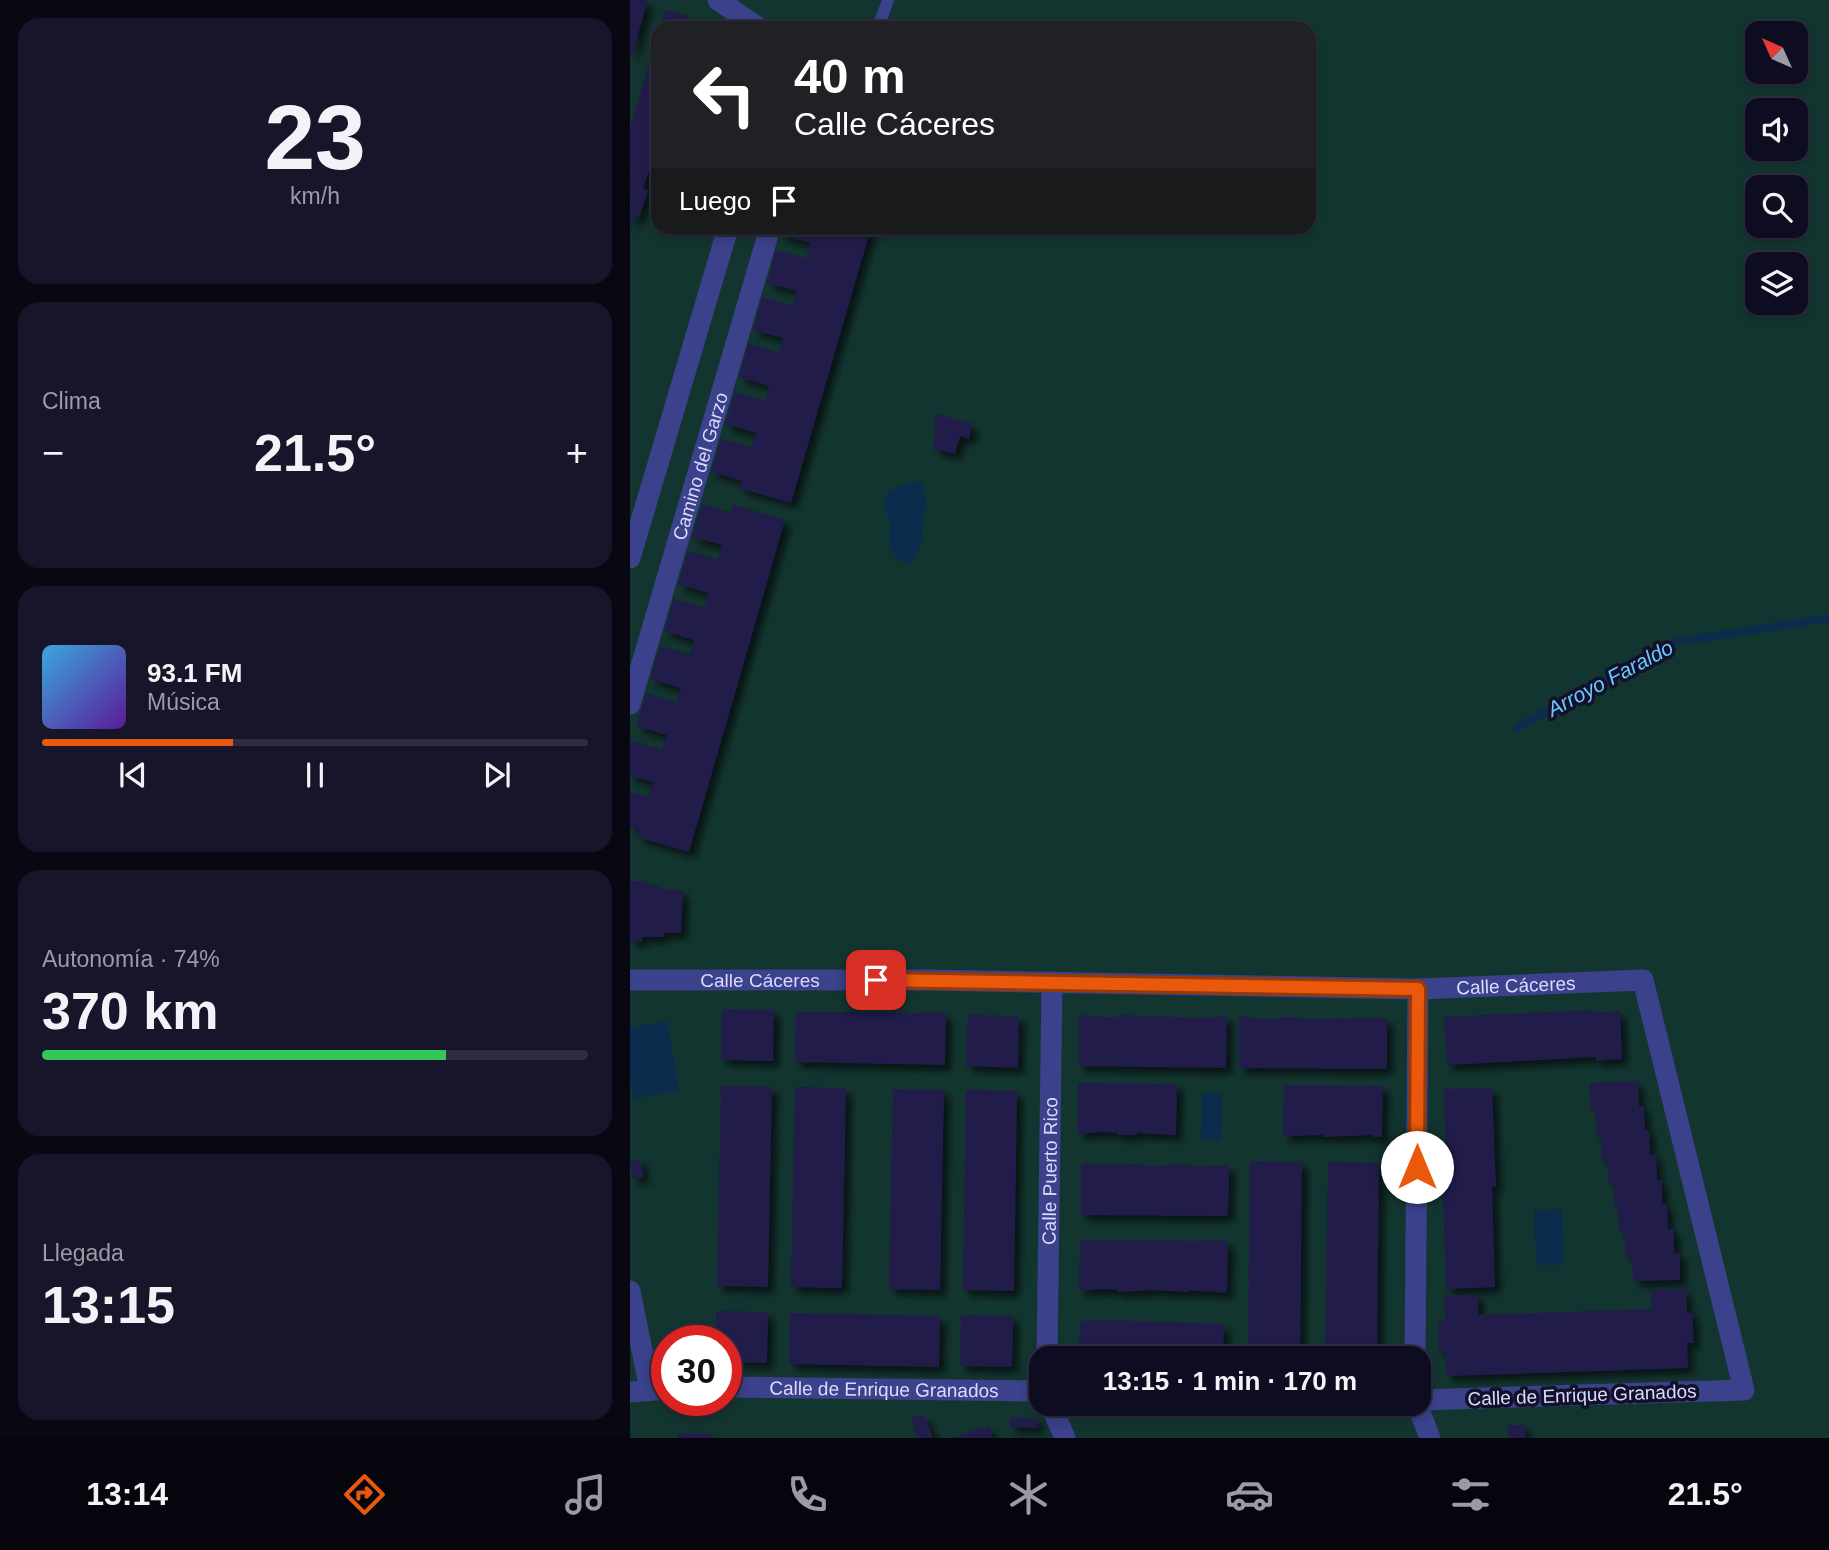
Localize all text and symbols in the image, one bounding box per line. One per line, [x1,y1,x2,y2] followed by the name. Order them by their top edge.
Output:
[1745,21,1808,84] north arrow
[1745,21,1808,315] map controls
[679,49,770,140] icon: left
[794,49,906,103] text: 40 m
[264,87,366,188] text: 23
[1745,98,1808,161] button: sound
[794,106,995,142] text: Calle Cáceres
[1745,175,1808,238] button: search
[765,182,803,220] icon: arrive
[290,183,340,209] text: km/h
[679,186,751,216] text: Luego
[1745,252,1808,315] button: layers
[42,388,101,414] text: Clima
[668,390,732,543] street label: Camino del Garzo
[254,424,376,482] text: 21.5°
[42,432,64,474] text: −
[566,432,588,474] text: +
[1542,635,1677,722] water label: Arroyo Faraldo
[147,658,242,688] text: 93.1 FM
[147,689,220,715] text: Música
[114,756,152,794] icon: previous
[296,756,334,794] icon: pause
[478,756,516,794] icon: next
[42,946,220,972] text: Autonomía · 74%
[846,950,906,1010] pin
[857,961,895,999] icon: arrive
[700,970,820,991] street label: Calle Cáceres
[1456,972,1576,998] street label: Calle Cáceres
[42,982,218,1040] text: 370 km
[1038,1097,1061,1245] street label: Calle Puerto Rico
[1380,1130,1454,1204] position arrow
[42,1240,124,1266] text: Llegada
[42,1276,175,1334] text: 13:15
[651,1325,742,1416] speed limit sign: 30
[1103,1366,1357,1396] text: 13:15 · 1 min · 170 m
[769,1377,999,1401] street label: Calle de Enrique Granados
[1467,1381,1697,1409] street label: Calle de Enrique Granados
[340,1470,389,1519] icon: directions
[561,1470,610,1519] icon: music
[783,1470,832,1519] icon: phone
[1004,1470,1053,1519] icon: climate
[1225,1470,1274,1519] icon: car
[1446,1470,1495,1519] icon: filters
[86,1476,168,1512] text: 13:14
[1668,1476,1743,1512] text: 21.5°

